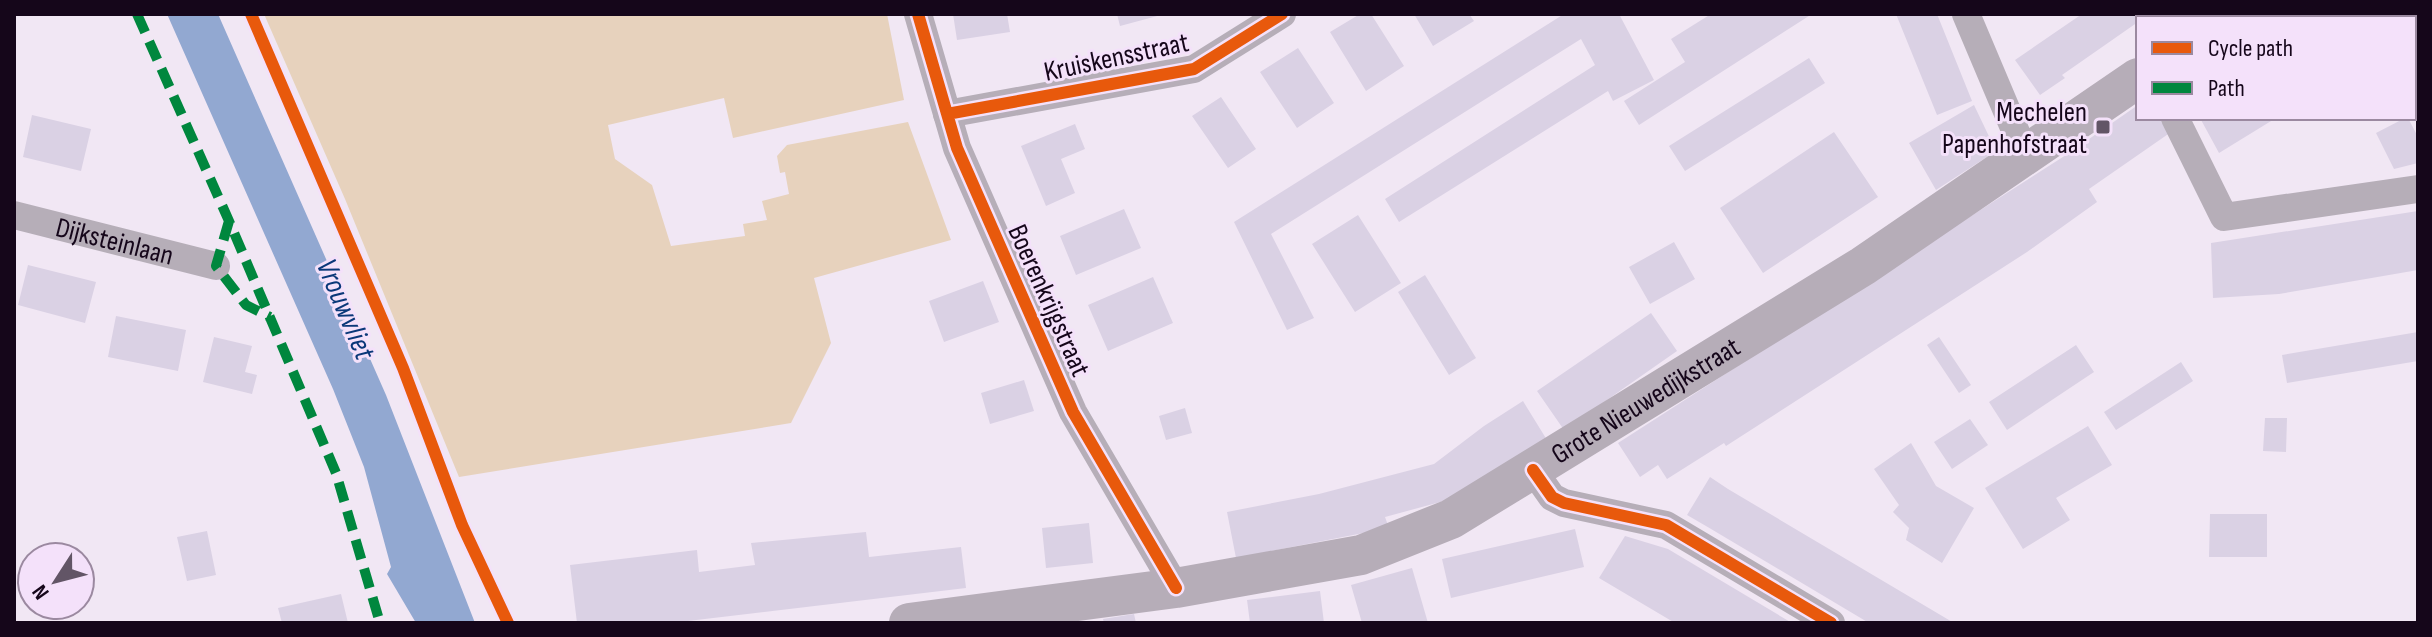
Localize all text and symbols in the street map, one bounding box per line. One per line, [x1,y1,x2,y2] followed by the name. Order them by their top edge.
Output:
[2136,16,2416,120] legend
[1041,26,1192,89] street label: Kruiskensstraat
[2208,34,2293,63] text: Cycle path
[2208,74,2245,103] text: Path
[1942,96,2087,161] place label: Mechelen Papenhofstraat
[2094,118,2112,136] marker: Mechelen Papenhofstraat
[52,211,177,273] street label: Dijksteinlaan
[1000,220,1097,382] street label: Boerenkrijgstraat
[308,254,383,366] water label: Vrouwvliet
[1546,331,1746,471] street label: Grote Nieuwedijkstraat
[16,541,96,621] north arrow
[27,579,55,605] text: N

